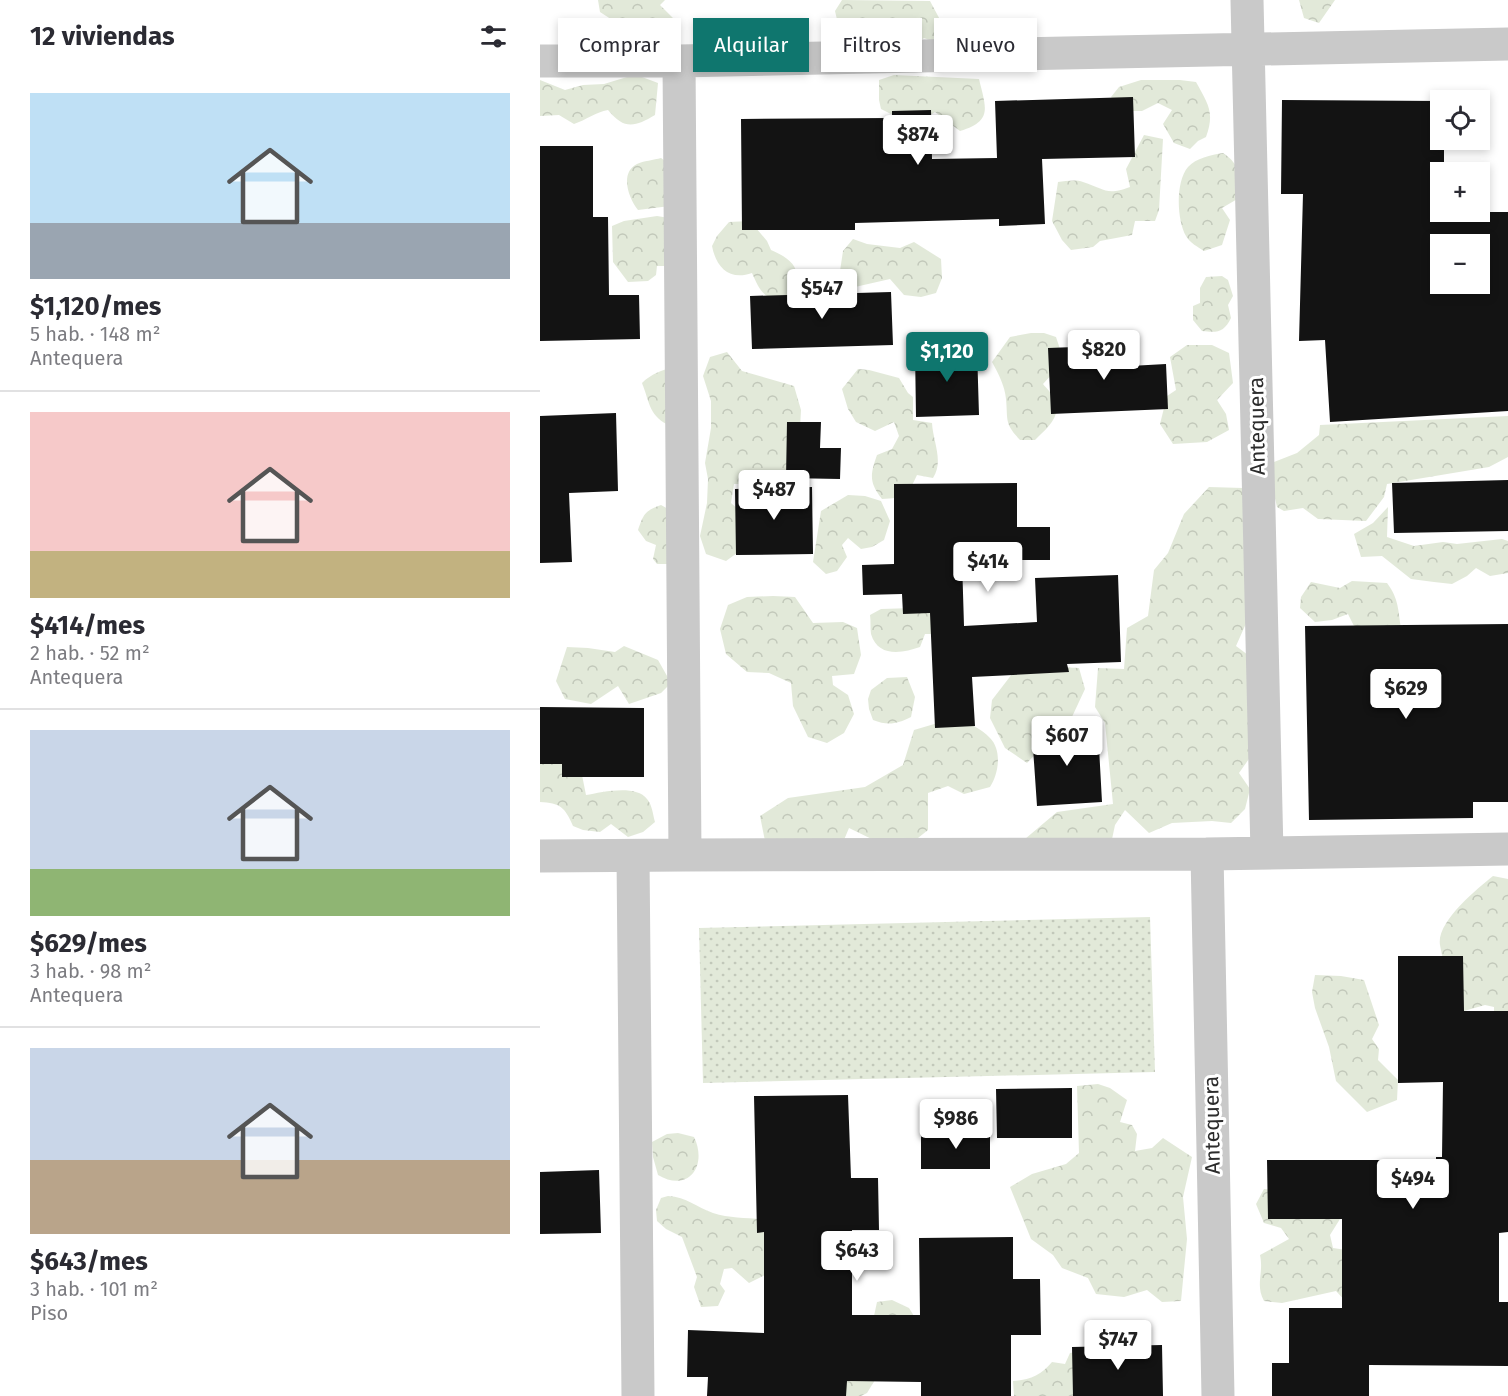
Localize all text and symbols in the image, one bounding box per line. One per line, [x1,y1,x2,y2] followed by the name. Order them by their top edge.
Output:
[558,18,681,72] chip: Comprar
[693,18,809,72] chip: Alquilar
[821,18,922,72] chip: Filtros
[934,18,1037,72] chip: Nuevo
[477,20,510,53] icon: filters
[30,21,175,52] text: 12 viviendas
[1430,90,1490,294] map controls
[1430,90,1490,150] button: locate
[882,115,954,166] pin: $874
[897,122,939,146] text: $874
[216,132,324,240] icon: home
[1430,162,1490,222] button: +
[1430,234,1490,294] button: −
[786,269,858,320] pin: $547
[801,276,843,300] text: $547
[30,291,161,322] text: $1,120/mes
[30,322,160,346] text: 5 hab. · 148 m²
[1068,330,1140,381] pin: $820
[898,332,996,383] pin: $1,120
[1082,337,1126,361] text: $820
[920,339,974,363] text: $1,120
[30,346,123,370] text: Antequera
[1243,377,1271,475] street label: Antequera
[216,451,324,559] icon: home
[738,470,810,521] pin: $487
[753,477,795,501] text: $487
[952,542,1024,593] pin: $414
[967,549,1009,573] text: $414
[30,610,145,641] text: $414/mes
[30,641,150,665] text: 2 hab. · 52 m²
[30,665,123,689] text: Antequera
[1370,669,1442,720] pin: $629
[1384,676,1428,700] text: $629
[1031,716,1103,767] pin: $607
[1046,723,1088,747] text: $607
[216,769,324,877] icon: home
[30,928,147,959] text: $629/mes
[30,959,152,983] text: 3 hab. · 98 m²
[30,983,123,1007] text: Antequera
[1198,1076,1226,1174] street label: Antequera
[216,1087,324,1195] icon: home
[920,1099,992,1150] pin: $986
[934,1106,978,1130] text: $986
[1377,1159,1449,1210] pin: $494
[1391,1166,1435,1190] text: $494
[821,1231,893,1282] pin: $643
[835,1238,879,1262] text: $643
[30,1246,148,1277] text: $643/mes
[30,1277,158,1301] text: 3 hab. · 101 m²
[30,1301,68,1325] text: Piso
[1082,1320,1154,1371] pin: $747
[1098,1327,1138,1351] text: $747

